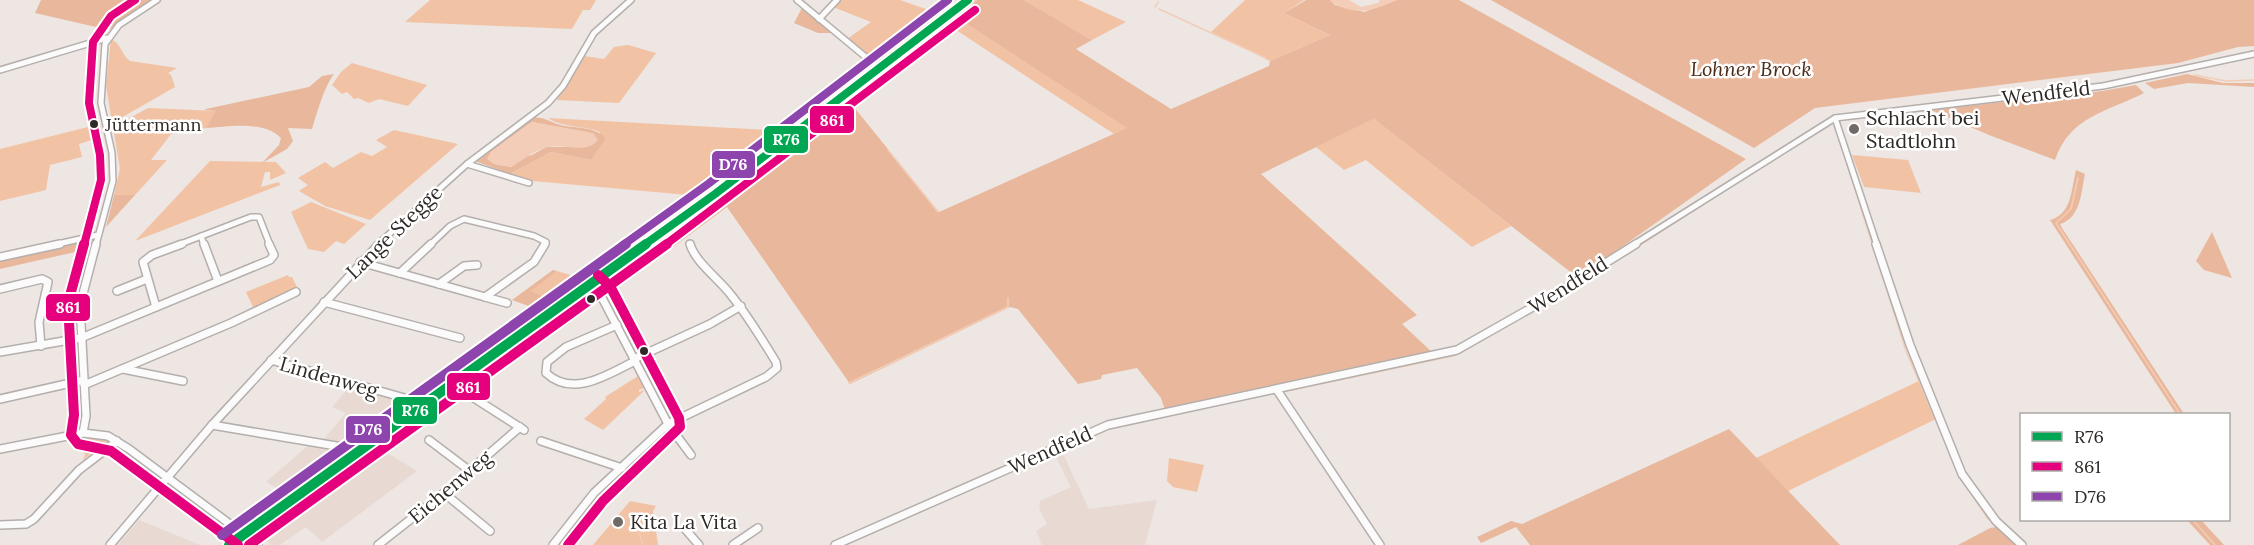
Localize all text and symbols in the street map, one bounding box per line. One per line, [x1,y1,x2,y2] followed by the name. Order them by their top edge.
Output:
[1690,56,1812,81] park label: Lohner Brock
[2000,75,2092,110] street label: Wendfeld
[809,105,855,134] line badge: 861
[1866,105,1979,153] place label: Schlacht bei Stadtlohn
[820,110,844,130] text: 861
[104,113,201,136] place label: Jüttermann
[88,118,100,130] marker: Jüttermann
[1847,122,1861,136] marker: Schlacht bei Stadtlohn
[763,125,809,154] line badge: R76
[772,129,800,149] text: R76
[711,150,756,179] line badge: D76
[719,154,747,174] text: D76
[340,179,447,284] street label: Lange Stegge
[1523,250,1612,319] street label: Wendfeld
[45,293,91,322] line badge: 861
[585,293,597,305] unlabelled marker
[56,297,80,317] text: 861
[638,345,650,357] unlabelled marker
[277,350,382,403] street label: Lindenweg
[446,372,491,401] line badge: 861
[456,377,480,397] text: 861
[392,396,438,425] line badge: R76
[401,400,429,420] text: R76
[2020,413,2230,521] legend
[345,415,391,444] line badge: D76
[354,419,382,439] text: D76
[1004,420,1096,479] street label: Wendfeld
[2074,425,2104,448] text: R76
[403,444,497,529] street label: Eichenweg
[2074,455,2101,478] text: 861
[2074,485,2106,508] text: D76
[630,509,737,534] place label: Kita La Vita
[611,515,625,529] marker: Kita La Vita

